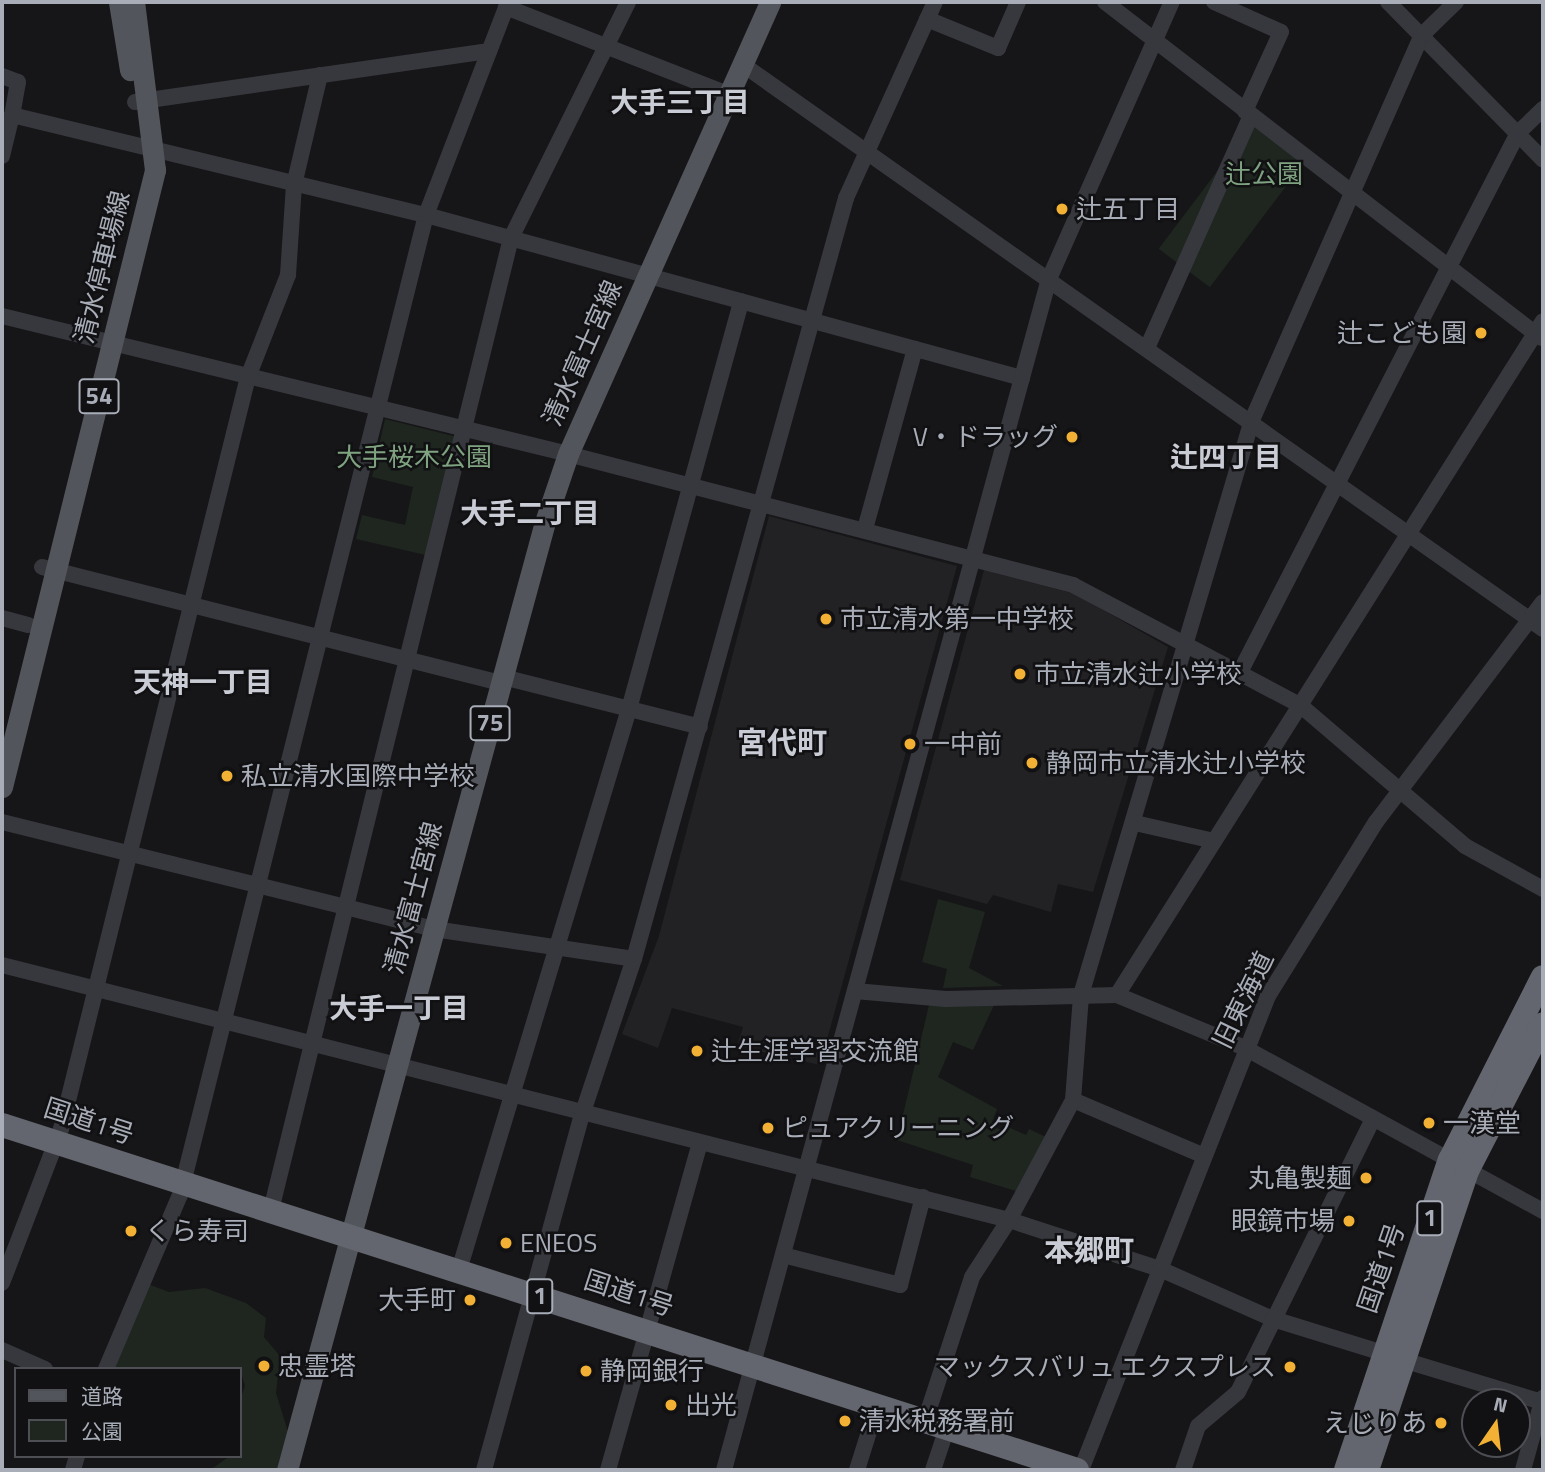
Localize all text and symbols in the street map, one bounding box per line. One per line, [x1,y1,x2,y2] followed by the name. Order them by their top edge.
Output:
[610,85,750,119] district label: 大手三丁目
[1225,158,1303,190] park label: 辻公園
[68,188,136,346] street label: 清水停車場線
[1076,193,1180,225] place label: 辻五丁目
[1054,201,1070,217] marker: 辻五丁目
[536,275,628,431] street label: 清水富士宮線
[1337,317,1467,349] place label: 辻こども園
[1473,325,1489,341] marker: 辻こども園
[78,376,120,416] road number: 54
[913,421,1058,453] place label: V・ドラッグ
[1064,429,1080,445] marker: V・ドラッグ
[1170,440,1282,474] district label: 辻四丁目
[336,441,492,473] park label: 大手桜木公園
[460,496,600,530] district label: 大手二丁目
[840,603,1074,635] place label: 市立清水第一中学校
[818,611,834,627] marker: 市立清水第一中学校
[1034,658,1242,690] place label: 市立清水辻小学校
[133,665,273,699] district label: 天神一丁目
[1012,666,1028,682] marker: 市立清水辻小学校
[469,702,511,744] road number: 75
[737,724,827,760] district label: 宮代町
[924,728,1002,760] place label: 一中前
[902,736,918,752] marker: 一中前
[1046,747,1306,779] place label: 静岡市立清水辻小学校
[1024,755,1040,771] marker: 静岡市立清水辻小学校
[241,760,475,792] place label: 私立清水国際中学校
[219,768,235,784] marker: 私立清水国際中学校
[378,819,448,977] street label: 清水富士宮線
[1206,946,1280,1054] street label: 旧東海道
[329,991,469,1025] district label: 大手一丁目
[711,1035,919,1067] place label: 辻生涯学習交流館
[689,1043,705,1059] marker: 辻生涯学習交流館
[40,1092,138,1150] street label: 国道1号
[1443,1107,1521,1139] place label: 一漢堂
[782,1112,1016,1144] place label: ピュアクリーニング
[1421,1115,1437,1131] marker: 一漢堂
[760,1120,776,1136] marker: ピュアクリーニング
[1248,1162,1352,1194] place label: 丸亀製麺
[1358,1170,1374,1186] marker: 丸亀製麺
[1416,1198,1444,1238] road number: 1
[1231,1205,1335,1237] place label: 眼鏡市場
[1341,1213,1357,1229] marker: 眼鏡市場
[145,1215,249,1247] place label: くら寿司
[1351,1219,1411,1317] street label: 国道1号
[123,1223,139,1239] marker: くら寿司
[520,1227,597,1259] place label: ENEOS
[1044,1232,1134,1268] district label: 本郷町
[498,1235,514,1251] marker: ENEOS
[580,1264,678,1322] street label: 国道1号
[526,1276,554,1316] road number: 1
[378,1284,456,1316] place label: 大手町
[462,1292,478,1308] marker: 大手町
[278,1350,356,1382] place label: 忠霊塔
[932,1351,1276,1383] place label: マックスバリュ エクスプレス
[600,1355,704,1387] place label: 静岡銀行
[256,1358,272,1374] marker: 忠霊塔
[1282,1359,1298,1375] marker: マックスバリュ エクスプレス
[578,1363,594,1379] marker: 静岡銀行
[14,1367,242,1458] legend
[81,1380,123,1412] text: 道路
[1461,1388,1531,1458] north arrow
[1491,1388,1511,1420] text: N
[685,1389,737,1421] place label: 出光
[663,1397,679,1413] marker: 出光
[859,1405,1015,1437] place label: 清水税務署前
[1323,1407,1427,1439] place label: えじりあ
[837,1413,853,1429] marker: 清水税務署前
[81,1415,123,1447] text: 公園
[1433,1415,1449,1431] marker: えじりあ

